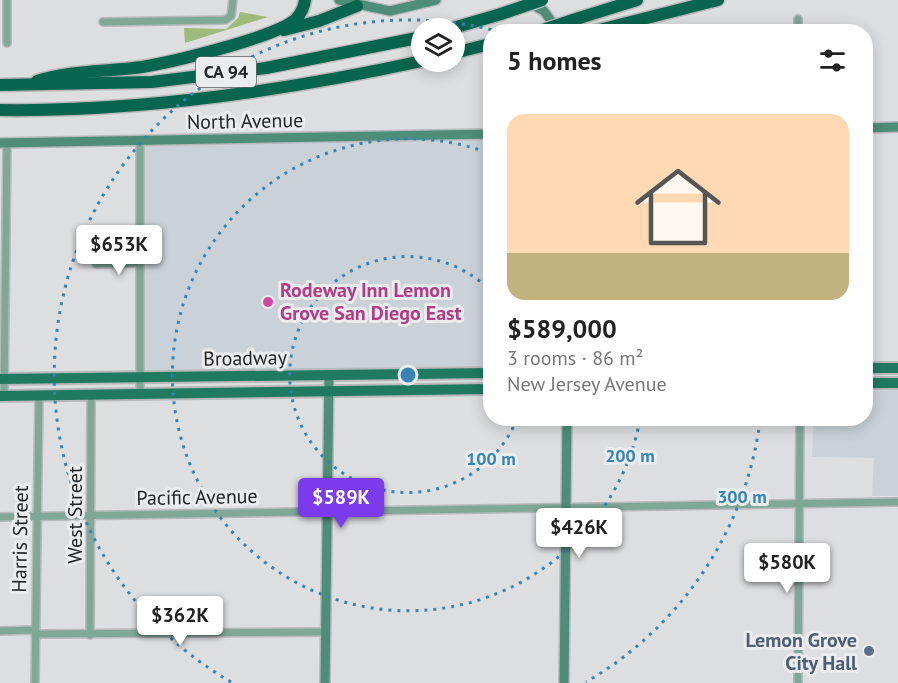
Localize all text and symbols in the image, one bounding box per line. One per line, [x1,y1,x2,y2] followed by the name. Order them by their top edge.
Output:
[411,18,465,72] map controls
[411,18,465,72] button: layers
[507,44,602,77] text: 5 homes
[816,44,849,77] icon: filters
[196,57,256,87] road number: CA 94
[187,107,303,135] street label: North Avenue
[624,153,732,261] icon: home
[77,225,161,276] pin: $653K
[90,231,148,257] text: $653K
[280,277,461,326] place label: Rodeway Inn Lemon Grove San Diego East
[261,295,275,309] marker: Rodeway Inn Lemon Grove San Diego East
[507,312,617,345] text: $589,000
[203,344,288,372] street label: Broadway
[507,345,643,371] text: 3 rooms · 86 m²
[398,365,418,385] centre of rings
[507,371,667,397] text: New Jersey Avenue
[605,444,655,467] text: 200 m
[466,447,516,470] text: 100 m
[62,466,88,564] street label: West Street
[299,478,383,529] pin: $589K
[136,483,258,511] street label: Pacific Avenue
[312,484,370,510] text: $589K
[6,485,34,593] street label: Harris Street
[717,485,767,508] text: 300 m
[537,508,621,559] pin: $426K
[550,514,608,540] text: $426K
[745,543,829,594] pin: $580K
[758,549,816,575] text: $580K
[138,596,222,647] pin: $362K
[151,602,209,628] text: $362K
[745,627,857,676] place label: Lemon Grove City Hall
[862,644,876,658] marker: Lemon Grove City Hall

